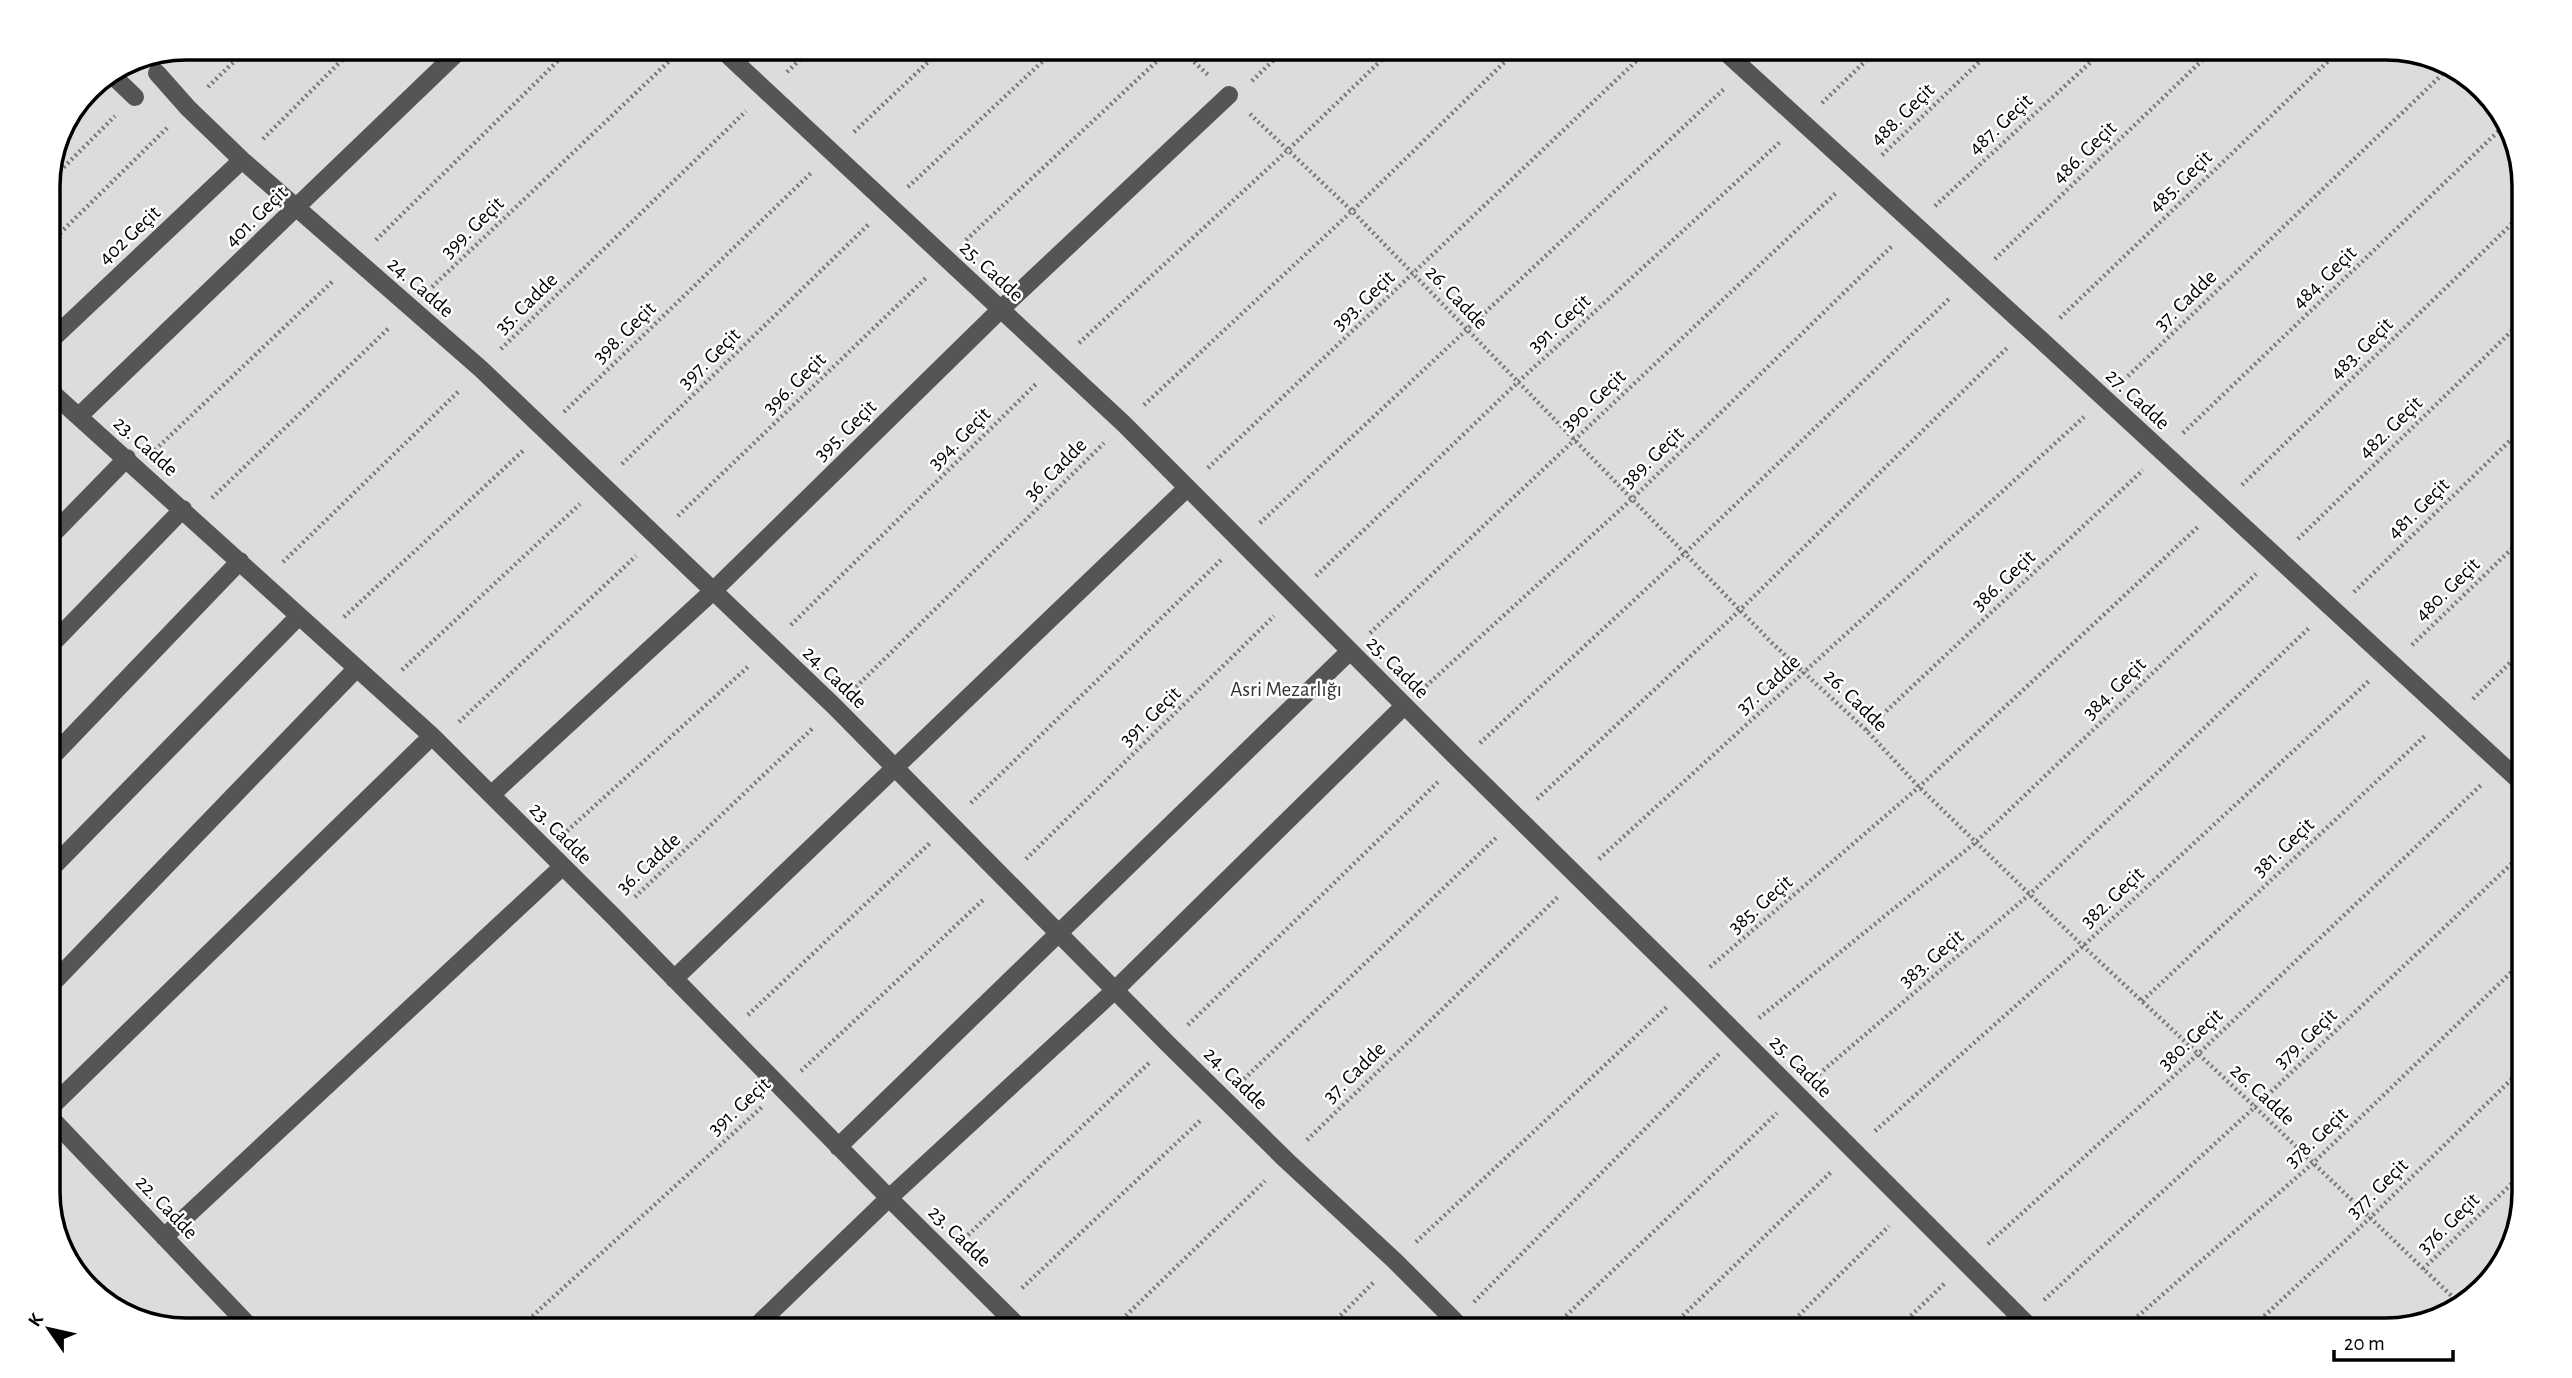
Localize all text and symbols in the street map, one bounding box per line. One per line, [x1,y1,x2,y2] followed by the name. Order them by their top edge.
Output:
[1866,79,1939,150] street label: 488. Geçit
[1964,90,2037,159] street label: 487. Geçit
[2048,117,2121,188] street label: 486. Geçit
[2145,146,2216,216] street label: 485. Geçit
[221,181,292,251] street label: 401. Geçit
[437,192,508,262] street label: 399. Geçit
[94,202,164,269] street label: 402 Geçit
[956,237,1028,306] street label: 25. Cadde
[2288,242,2361,313] street label: 484. Geçit
[384,253,458,322] street label: 24. Cadde
[1421,261,1492,333] street label: 26. Cadde
[1328,266,1399,334] street label: 393. Geçit
[2150,266,2221,335] street label: 37. Cadde
[491,269,562,338] street label: 35. Cadde
[1524,290,1595,357] street label: 391. Geçit
[589,297,660,367] street label: 398. Geçit
[2326,313,2397,383] street label: 483. Geçit
[674,324,745,393] street label: 397. Geçit
[759,348,830,418] street label: 396. Geçit
[1557,365,1630,435] street label: 390. Geçit
[2102,365,2174,434] street label: 27. Cadde
[2354,392,2426,463] street label: 482. Geçit
[810,396,881,465] street label: 395. Geçit
[924,403,995,474] street label: 394. Geçit
[109,412,182,480] street label: 23. Cadde
[1617,422,1688,492] street label: 389. Geçit
[1020,434,1091,505] street label: 36. Cadde
[2383,474,2454,543] street label: 481. Geçit
[1967,546,2039,615] street label: 386. Geçit
[2411,553,2484,625] street label: 480. Geçit
[1362,632,1433,703] street label: 25. Cadde
[799,642,871,713] street label: 24. Cadde
[1732,651,1804,718] street label: 37. Cadde
[2079,653,2150,723] street label: 384. Geçit
[1820,665,1892,736] street label: 26. Cadde
[1230,679,1342,700] park label: Asri Mezarlığı
[1116,682,1185,750] street label: 391. Geçit
[525,798,596,869] street label: 23. Cadde
[2248,814,2318,881] street label: 381. Geçit
[612,829,684,898] street label: 36. Cadde
[2077,863,2148,932] street label: 382. Geçit
[1724,871,1797,938] street label: 385. Geçit
[1895,925,1968,991] street label: 383. Geçit
[2154,1004,2227,1074] street label: 380. Geçit
[2270,1004,2341,1072] street label: 379. Geçit
[1765,1031,1836,1102] street label: 25. Cadde
[1319,1038,1390,1107] street label: 37. Cadde
[1200,1043,1272,1114] street label: 24. Cadde
[2226,1059,2299,1129] street label: 26. Cadde
[704,1073,775,1140] street label: 391. Geçit
[2281,1103,2352,1171] street label: 378. Geçit
[2343,1154,2412,1222] street label: 377. Geçit
[132,1171,202,1243] street label: 22. Cadde
[2413,1189,2484,1258] street label: 376. Geçit
[924,1202,995,1271] street label: 23. Cadde
[14,1294,84,1364] north arrow
[25,1310,48,1330] text: K
[2334,1318,2453,1362] scale bar
[2344,1333,2385,1354] text: 20 m

